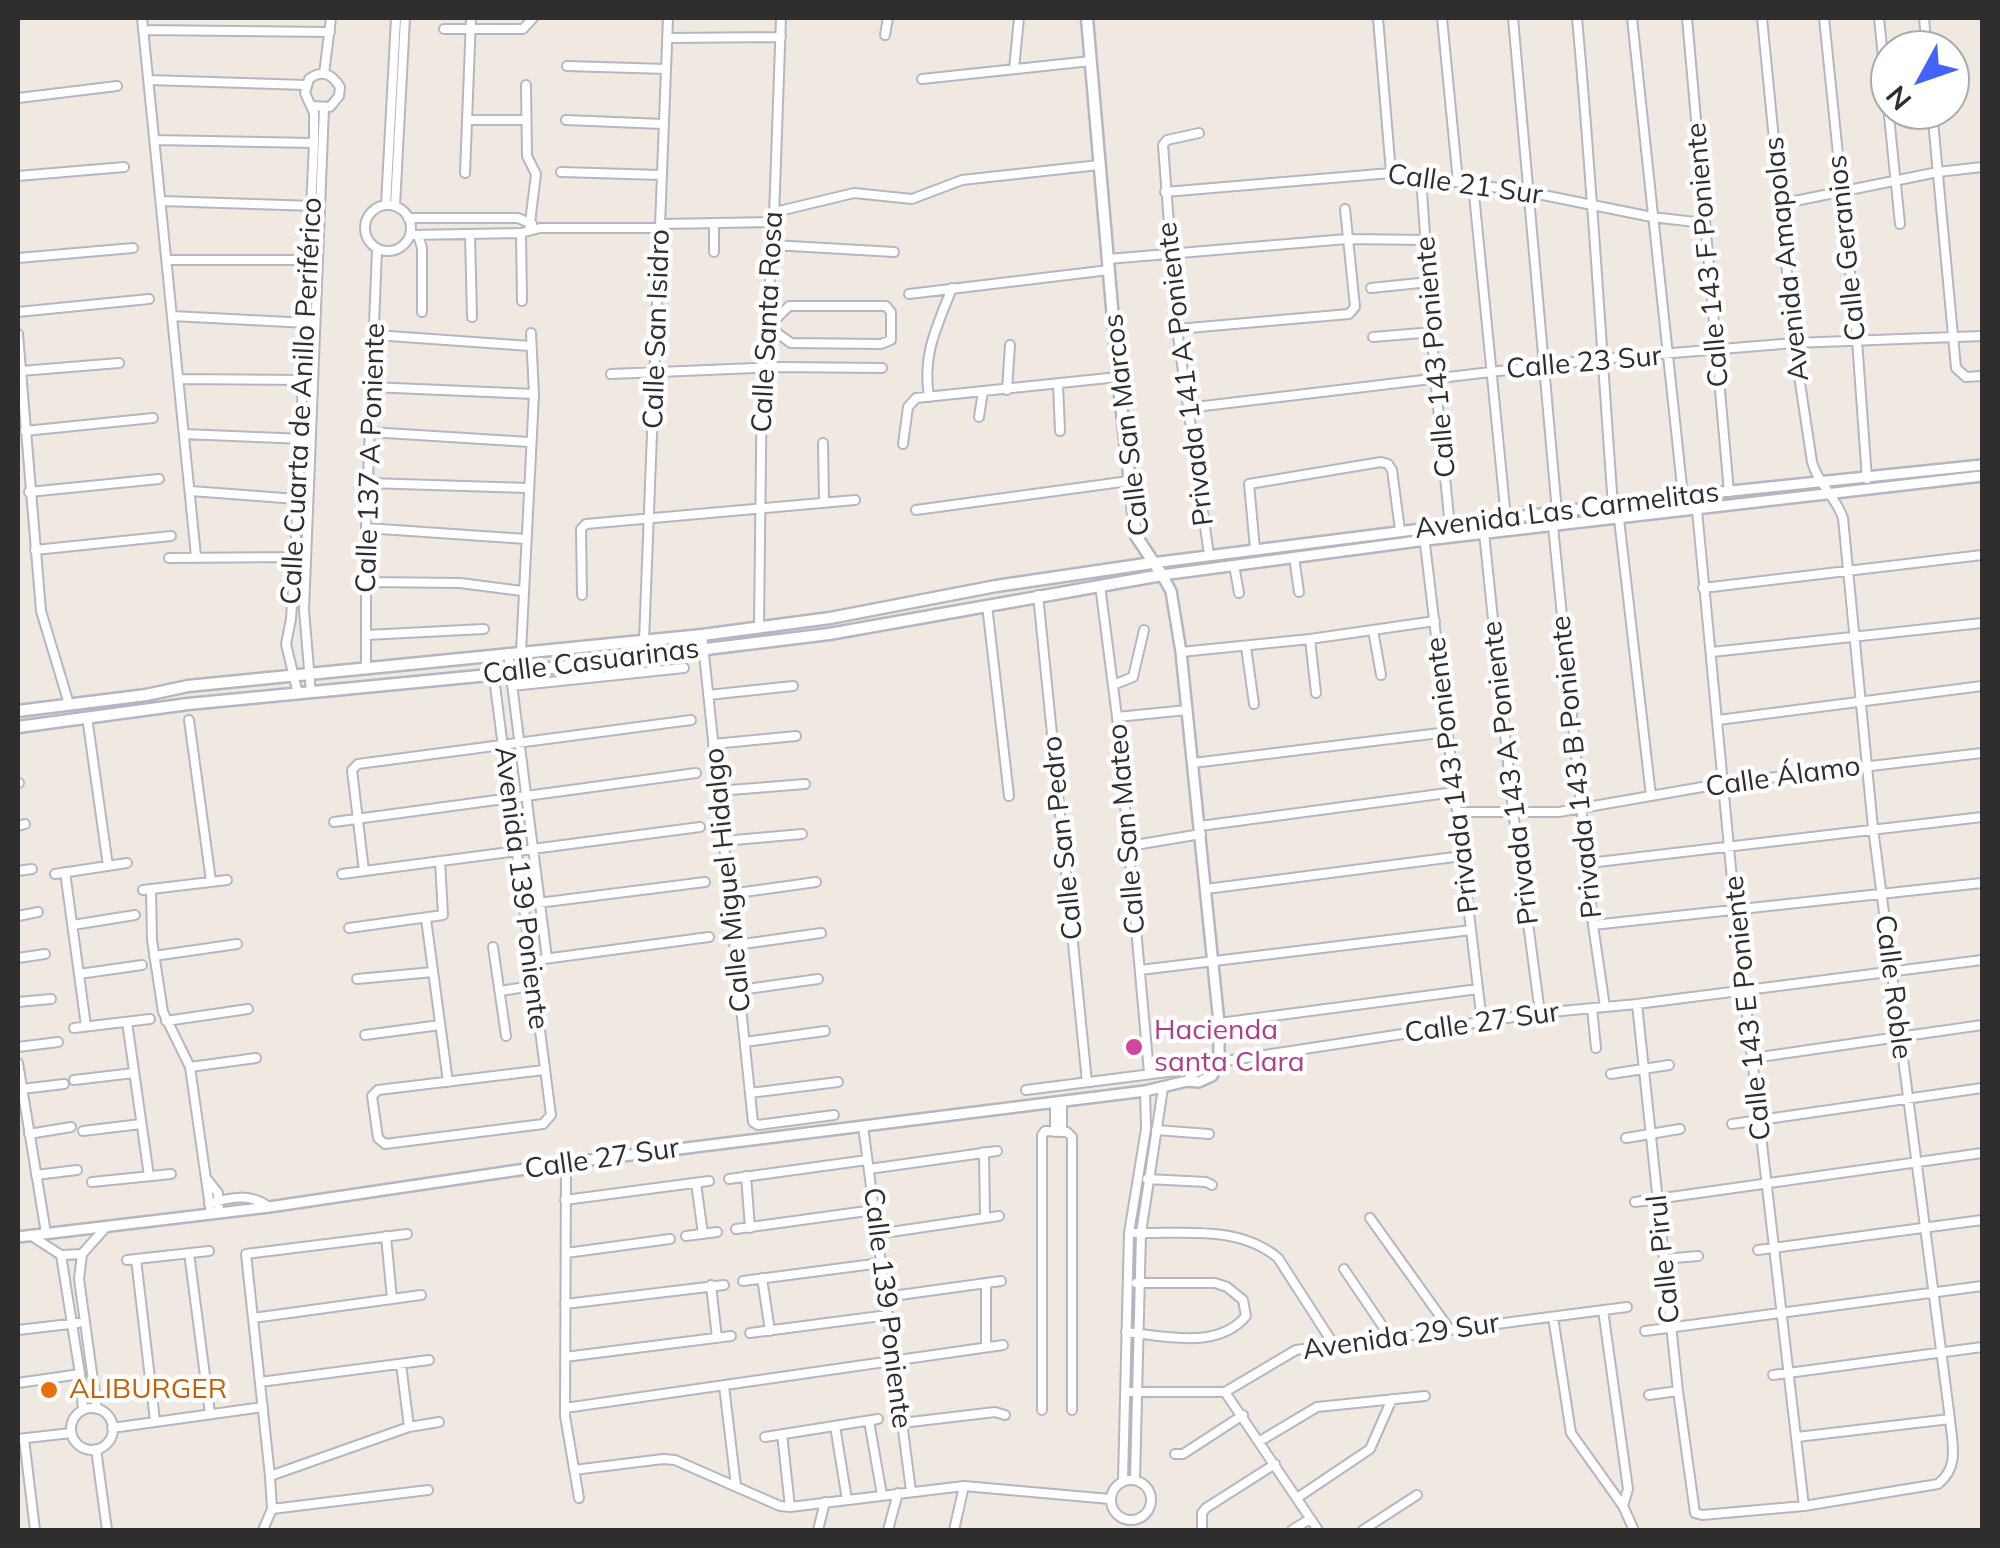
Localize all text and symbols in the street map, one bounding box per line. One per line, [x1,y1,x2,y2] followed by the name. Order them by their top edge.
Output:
[1870,30,1970,130] north arrow
[1878,79,1918,118] text: N
[1680,121,1736,389] street label: Calle 143 F Poniente
[1757,135,1817,383] street label: Avenida Amapolas
[1821,153,1873,343] street label: Calle Geranios
[1385,158,1545,212] street label: Calle 21 Sur
[275,196,329,606] street label: Calle Cuarta de Anillo Periférico
[745,210,791,434] street label: Calle Santa Rosa
[1151,220,1221,528] street label: Privada 141 A Poniente
[637,229,677,429] street label: Calle San Isidro
[1409,235,1463,479] street label: Calle 143 Poniente
[1097,312,1157,538] street label: Calle San Marcos
[349,322,393,594] street label: Calle 137 A Poniente
[1505,339,1663,387] street label: Calle 23 Sur
[1413,476,1721,546] street label: Avenida Las Carmelitas
[1544,614,1610,920] street label: Privada 143 B Poniente
[1476,619,1546,927] street label: Privada 143 A Poniente
[481,632,701,692] street label: Calle Casuarinas
[1419,635,1487,915] street label: Privada 143 Poniente
[1101,722,1153,936] street label: Calle San Mateo
[1036,734,1090,942] street label: Calle San Pedro
[487,745,555,1031] street label: Avenida 139 Poniente
[697,746,759,1014] street label: Calle Miguel Hidalgo
[1703,750,1863,804] street label: Calle Álamo
[1717,874,1779,1142] street label: Calle 143 E Poniente
[1867,913,1919,1061] street label: Calle Roble
[1402,996,1562,1050] street label: Calle 27 Sur
[1154,1014,1304,1080] place label: Hacienda santa Clara
[1123,1036,1145,1058] marker: Hacienda santa Clara
[522,1132,682,1186] street label: Calle 27 Sur
[856,1186,918,1430] street label: Calle 139 Poniente
[1641,1193,1687,1325] street label: Calle Pirul
[1300,1307,1502,1367] street label: Avenida 29 Sur
[69,1373,227,1407] place label: ALIBURGER
[38,1379,60,1401] marker: ALIBURGER

